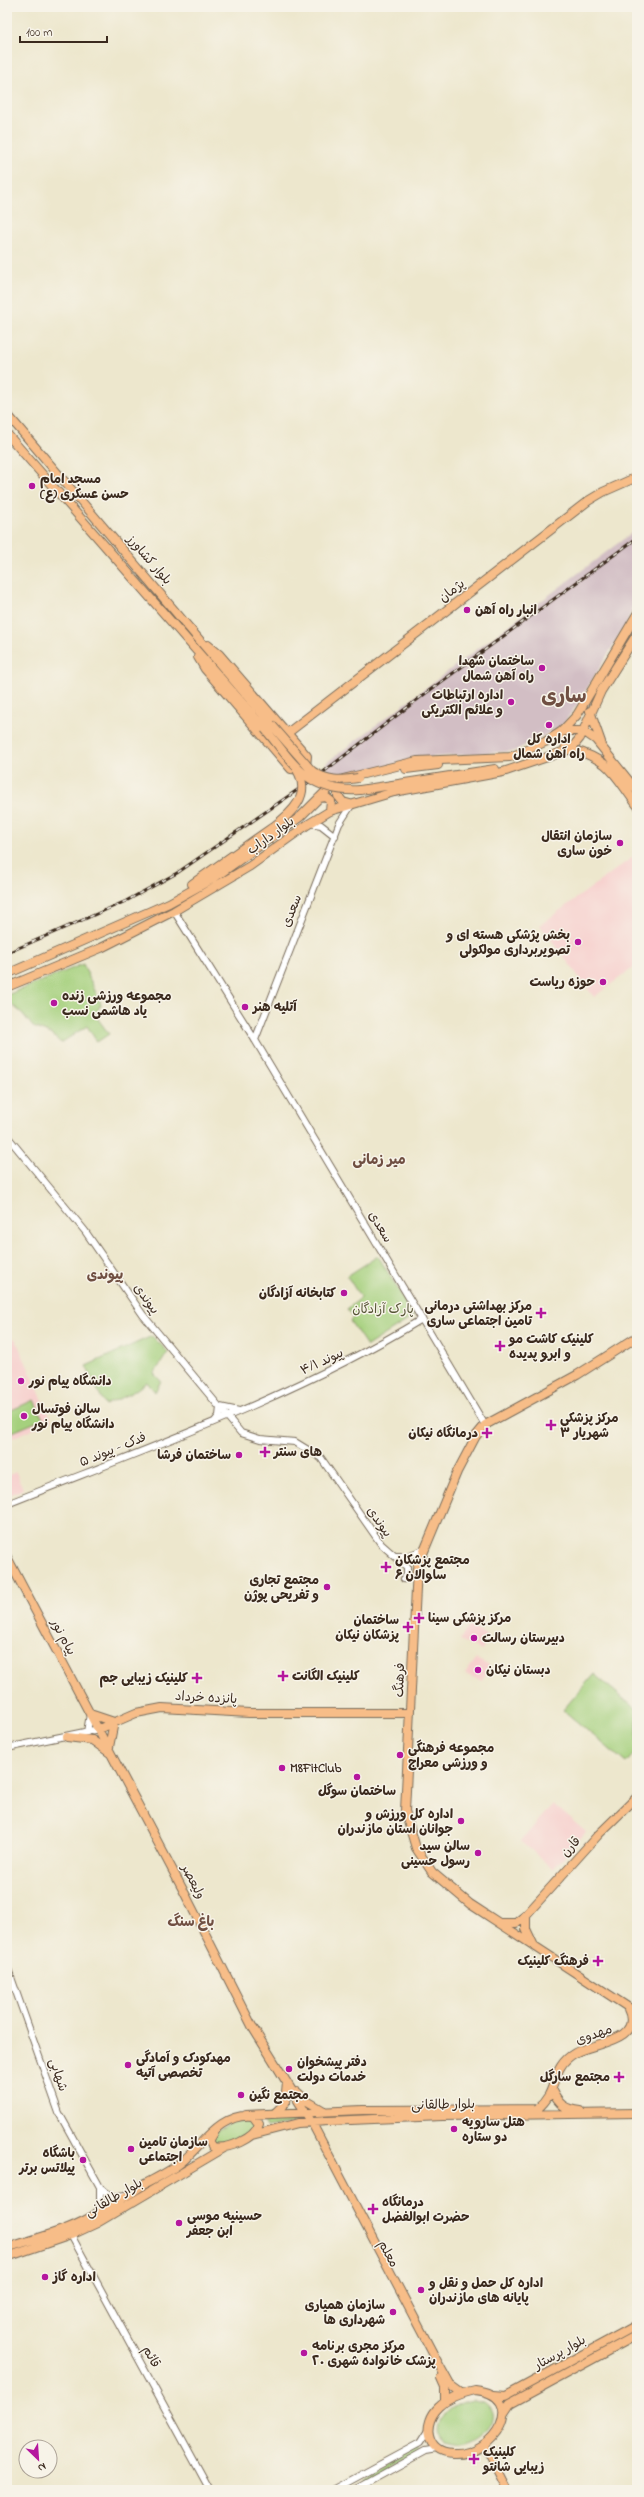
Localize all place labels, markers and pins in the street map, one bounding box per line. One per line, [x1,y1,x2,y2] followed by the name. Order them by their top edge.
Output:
[39,470,129,504] place label: مسجد امام حسن عسکری (ع)
[27,481,37,491] marker: مسجد امام حسن عسکری (ع)
[475,601,537,620] place label: انبار راه آهن
[462,605,472,615] marker: انبار راه آهن
[459,652,534,686] place label: ساختمان شهدا راه آهن شمال
[537,663,547,673] marker: ساختمان شهدا راه آهن شمال
[421,686,503,720] place label: اداره ارتباطات و علائم الکتریکی
[506,697,516,707] marker: اداره ارتباطات و علائم الکتریکی
[544,720,554,730] marker: اداره کل راه آهن شمال
[513,730,585,764] place label: اداره کل راه آهن شمال
[541,827,612,861] place label: سازمان انتقال خون ساری
[615,838,625,848] marker: سازمان انتقال خون ساری
[446,926,571,960] place label: بخش پژشکی هسته ای و تصویربرداری مولکولی
[573,937,583,947] marker: بخش پژشکی هسته ای و تصویربرداری مولکولی
[529,973,595,992] place label: حوزه ریاست
[598,977,608,987] marker: حوزه ریاست
[62,987,172,1021] place label: مجموعه ورزشی زنده یاد هاشمی نسب
[49,998,59,1008] marker: مجموعه ورزشی زنده یاد هاشمی نسب
[251,998,297,1017] place label: آتلیه هنر
[240,1002,250,1012] marker: آتلیه هنر
[259,1284,336,1303] place label: کتابخانه آزادگان
[339,1288,349,1298] marker: کتابخانه آزادگان
[424,1297,533,1331] place label: مرکز بهداشتی درمانی تامین اجتماعی ساری
[535,1307,547,1319] marker: مرکز بهداشتی درمانی تامین اجتماعی ساری
[508,1330,594,1364] place label: کلینیک کاشت مو و ابرو پدیده
[494,1340,506,1352] marker: کلینیک کاشت مو و ابرو پدیده
[28,1372,112,1391] place label: دانشگاه پیام نور
[16,1376,26,1386] marker: دانشگاه پیام نور
[31,1400,115,1434] place label: سالن فوتسال دانشگاه پیام نور
[560,1409,619,1443] place label: مرکز پزشکی شهریار ۳
[19,1411,29,1421] marker: سالن فوتسال دانشگاه پیام نور
[545,1419,557,1431] marker: مرکز پزشکی شهریار ۳
[408,1424,478,1443] place label: درمانگاه نیکان
[481,1427,493,1439] marker: درمانگاه نیکان
[272,1443,322,1462] place label: های سنتر
[157,1446,231,1465] place label: ساختمان فرشا
[259,1446,271,1458] marker: های سنتر
[234,1450,244,1460] marker: ساختمان فرشا
[395,1551,470,1585] place label: مجتمع پزشکان ساوالان ۶
[380,1561,392,1573] marker: مجتمع پزشکان ساوالان ۶
[244,1571,319,1605] place label: مجتمع تجاری و تفریحی پوژن
[322,1582,332,1592] marker: مجتمع تجاری و تفریحی پوژن
[428,1609,511,1628] place label: مرکز پزشکی سینا
[335,1611,399,1645] place label: ساختمان پزشکان نیکان
[413,1612,425,1624] marker: مرکز پزشکی سینا
[402,1621,414,1633] marker: ساختمان پزشکان نیکان
[482,1629,565,1648] place label: دبیرستان رسالت
[469,1633,479,1643] marker: دبیرستان رسالت
[486,1661,551,1680] place label: دبستان نیکان
[473,1665,483,1675] marker: دبستان نیکان
[292,1667,360,1686] place label: کلینیک الگانت
[99,1669,188,1688] place label: کلینیک زیبایی جم
[277,1670,289,1682] marker: کلینیک الگانت
[191,1672,203,1684] marker: کلینیک زیبایی جم
[408,1739,494,1773] place label: مجموعه فرهنگی و ورزشی معراج
[395,1750,405,1760] marker: مجموعه فرهنگی و ورزشی معراج
[290,1759,342,1778] place label: M8FitClub
[277,1763,287,1773] marker: M8FitClub
[352,1772,362,1782] marker: ساختمان سوگل
[318,1782,396,1801] place label: ساختمان سوگل
[338,1805,453,1839] place label: اداره کل ورزش و جوانان استان مازندران
[456,1816,466,1826] marker: اداره کل ورزش و جوانان استان مازندران
[401,1837,470,1871] place label: سالن سید رسول حسینی
[473,1848,483,1858] marker: سالن سید رسول حسینی
[518,1952,589,1971] place label: فرهنگ کلینیک
[592,1955,604,1967] marker: فرهنگ کلینیک
[136,2049,231,2083] place label: مهدکودک و آمادگی تخصصی آتیه
[297,2053,367,2087] place label: دفتر پیشخوان خدمات دولت
[123,2060,133,2070] marker: مهدکودک و آمادگی تخصصی آتیه
[284,2064,294,2074] marker: دفتر پیشخوان خدمات دولت
[540,2068,610,2087] place label: مجتمع سارگل
[613,2071,625,2083] marker: مجتمع سارگل
[249,2086,309,2105] place label: مجتمع نگین
[236,2090,246,2100] marker: مجتمع نگین
[462,2113,525,2147] place label: هتل سارویه دو ستاره
[449,2124,459,2134] marker: هتل سارویه دو ستاره
[139,2133,208,2167] place label: سازمان تامین اجتماعی
[18,2144,75,2178] place label: باشگاه پیلاتس برتر
[126,2144,136,2154] marker: سازمان تامین اجتماعی
[78,2155,88,2165] marker: باشگاه پیلاتس برتر
[382,2193,470,2227] place label: درمانگاه حضرت ابوالفضل
[367,2203,379,2215] marker: درمانگاه حضرت ابوالفضل
[185,2207,262,2241] place label: حسینیه موسی ابن جعفر
[174,2218,184,2228] marker: حسینیه موسی ابن جعفر
[52,2268,96,2287] place label: اداره گاز
[40,2272,50,2282] marker: اداره گاز
[428,2274,543,2308] place label: اداره کل حمل و نقل و پایانه های مازندران
[416,2285,426,2295] marker: اداره کل حمل و نقل و پایانه های مازندران
[305,2296,385,2330] place label: سازمان همیاری شهرداری ها
[388,2307,398,2317] marker: سازمان همیاری شهرداری ها
[312,2337,436,2371] place label: مرکز مجری برنامه پزشک خانواده شهری ٢٠
[299,2348,309,2358] marker: مرکز مجری برنامه پزشک خانواده شهری ٢٠
[482,2443,544,2477] place label: کلینیک زیبایی شانتو
[468,2453,480,2465] marker: کلینیک زیبایی شانتو

